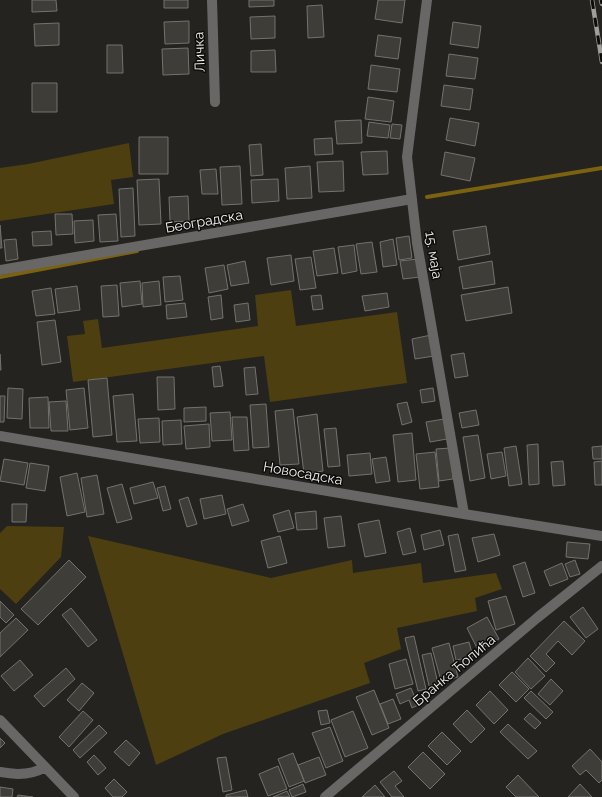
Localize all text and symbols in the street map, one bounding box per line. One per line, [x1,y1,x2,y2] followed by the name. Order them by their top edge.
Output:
[190,31,208,73] street label: Личка
[164,206,244,236] street label: Београдска
[422,230,446,280] street label: 15. маја
[262,458,344,488] street label: Новосадска
[410,631,498,709] street label: Бранка Ћопића

